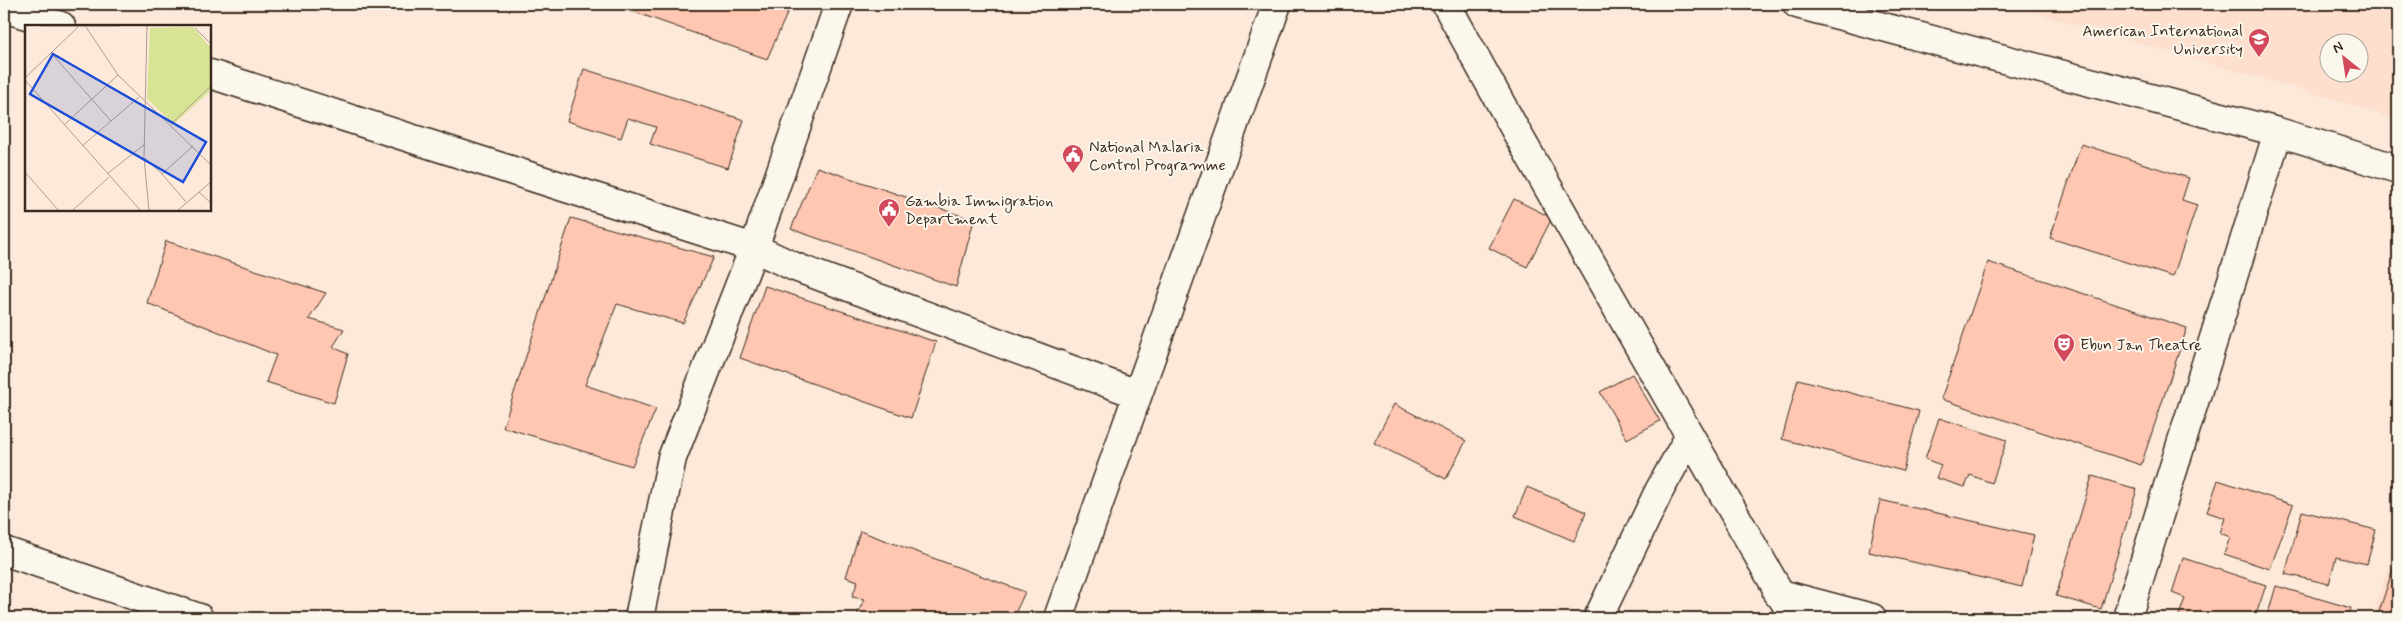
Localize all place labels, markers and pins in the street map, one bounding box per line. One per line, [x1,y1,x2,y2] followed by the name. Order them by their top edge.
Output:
[2082,21,2243,60] place label: American International University
[2247,27,2271,58] school or university icon: American International University
[1089,137,1226,176] place label: National Malaria Control Programme
[1061,143,1085,174] public building icon: National Malaria Control Programme
[905,191,1053,230] place label: Gambia Immigration Department
[877,197,901,228] public building icon: Gambia Immigration Department
[2052,332,2076,363] theatre icon: Ebun Jan Theatre
[2080,335,2202,356] place label: Ebun Jan Theatre

